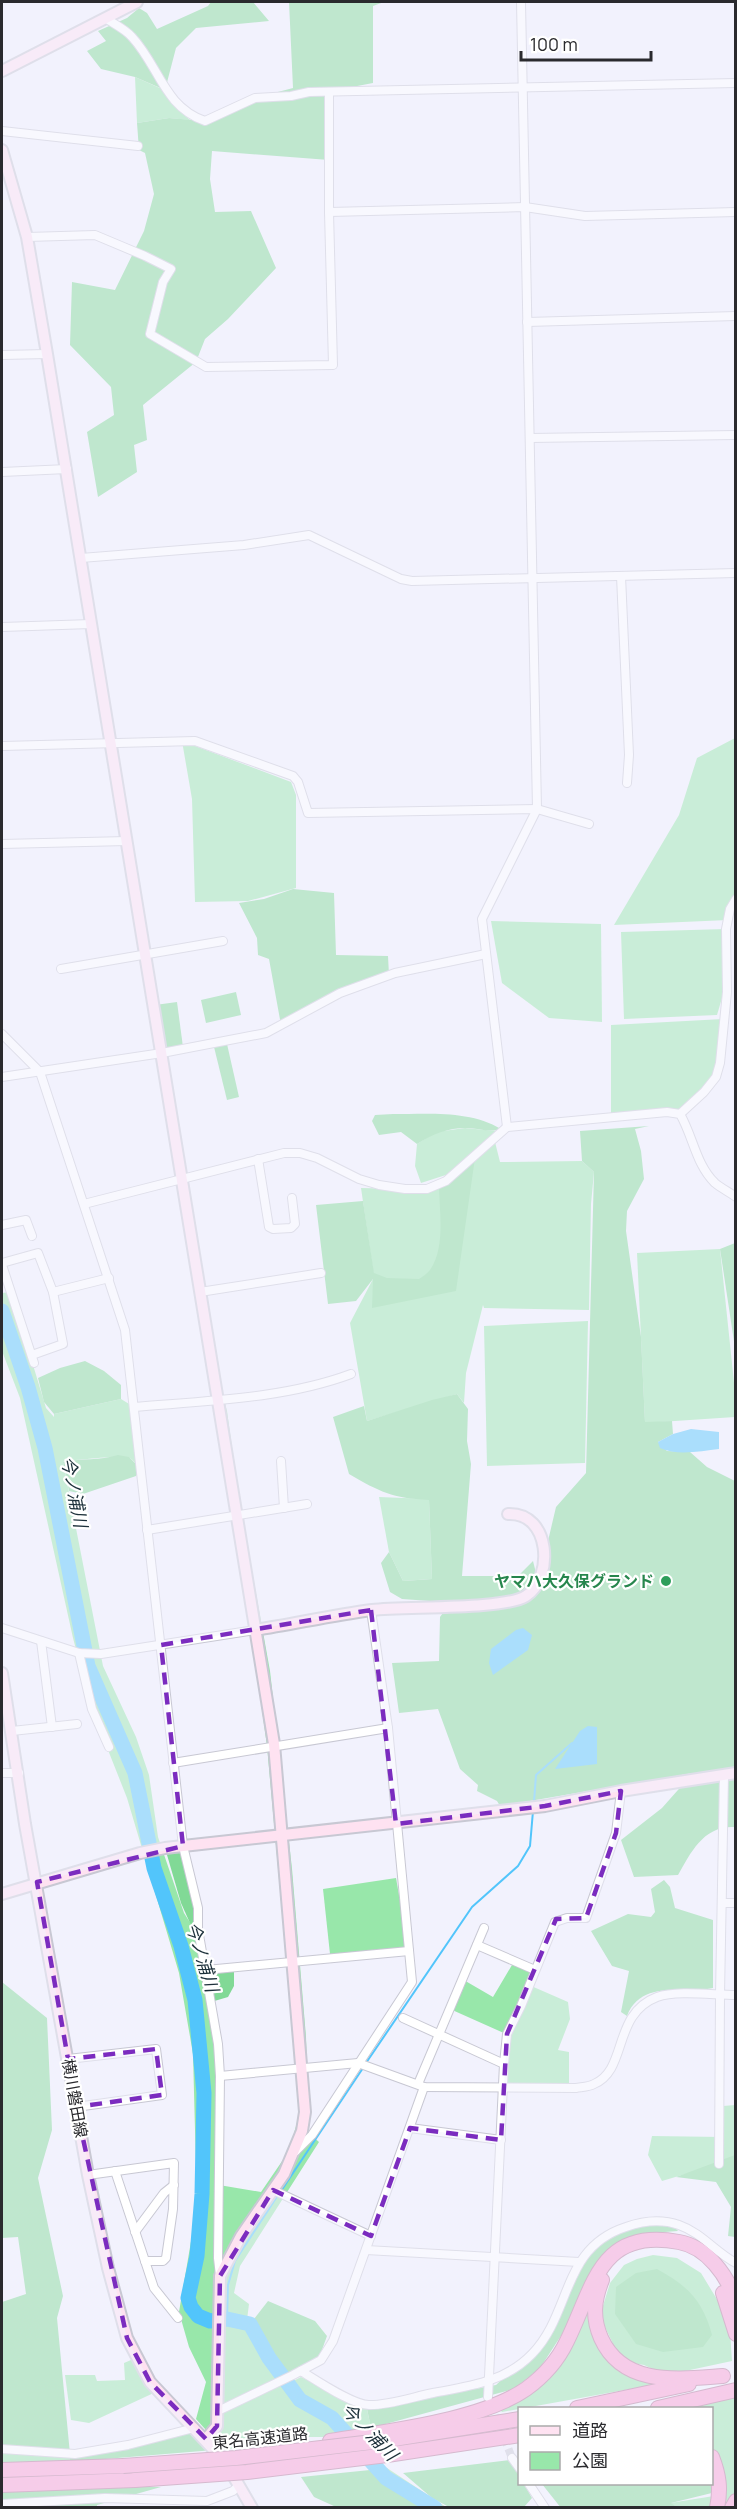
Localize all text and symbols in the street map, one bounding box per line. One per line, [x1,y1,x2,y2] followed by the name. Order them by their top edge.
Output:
[521,24,652,62] scale bar
[530,32,578,56] text: 100 m
[56,1454,94,1531] water label: 今ノ浦川
[494,1570,654,1592] place label: ヤマハ大久保グランド
[659,1574,673,1588] marker: ヤマハ大久保グランド
[181,1919,226,1997] water label: 今ノ浦川
[57,2057,93,2139] street label: 横川磐田線
[336,2397,405,2467] water label: 今ノ浦川
[518,2407,713,2485] legend
[572,2418,608,2442] text: 道路
[211,2422,309,2454] street label: 東名高速道路
[572,2448,608,2472] text: 公園

